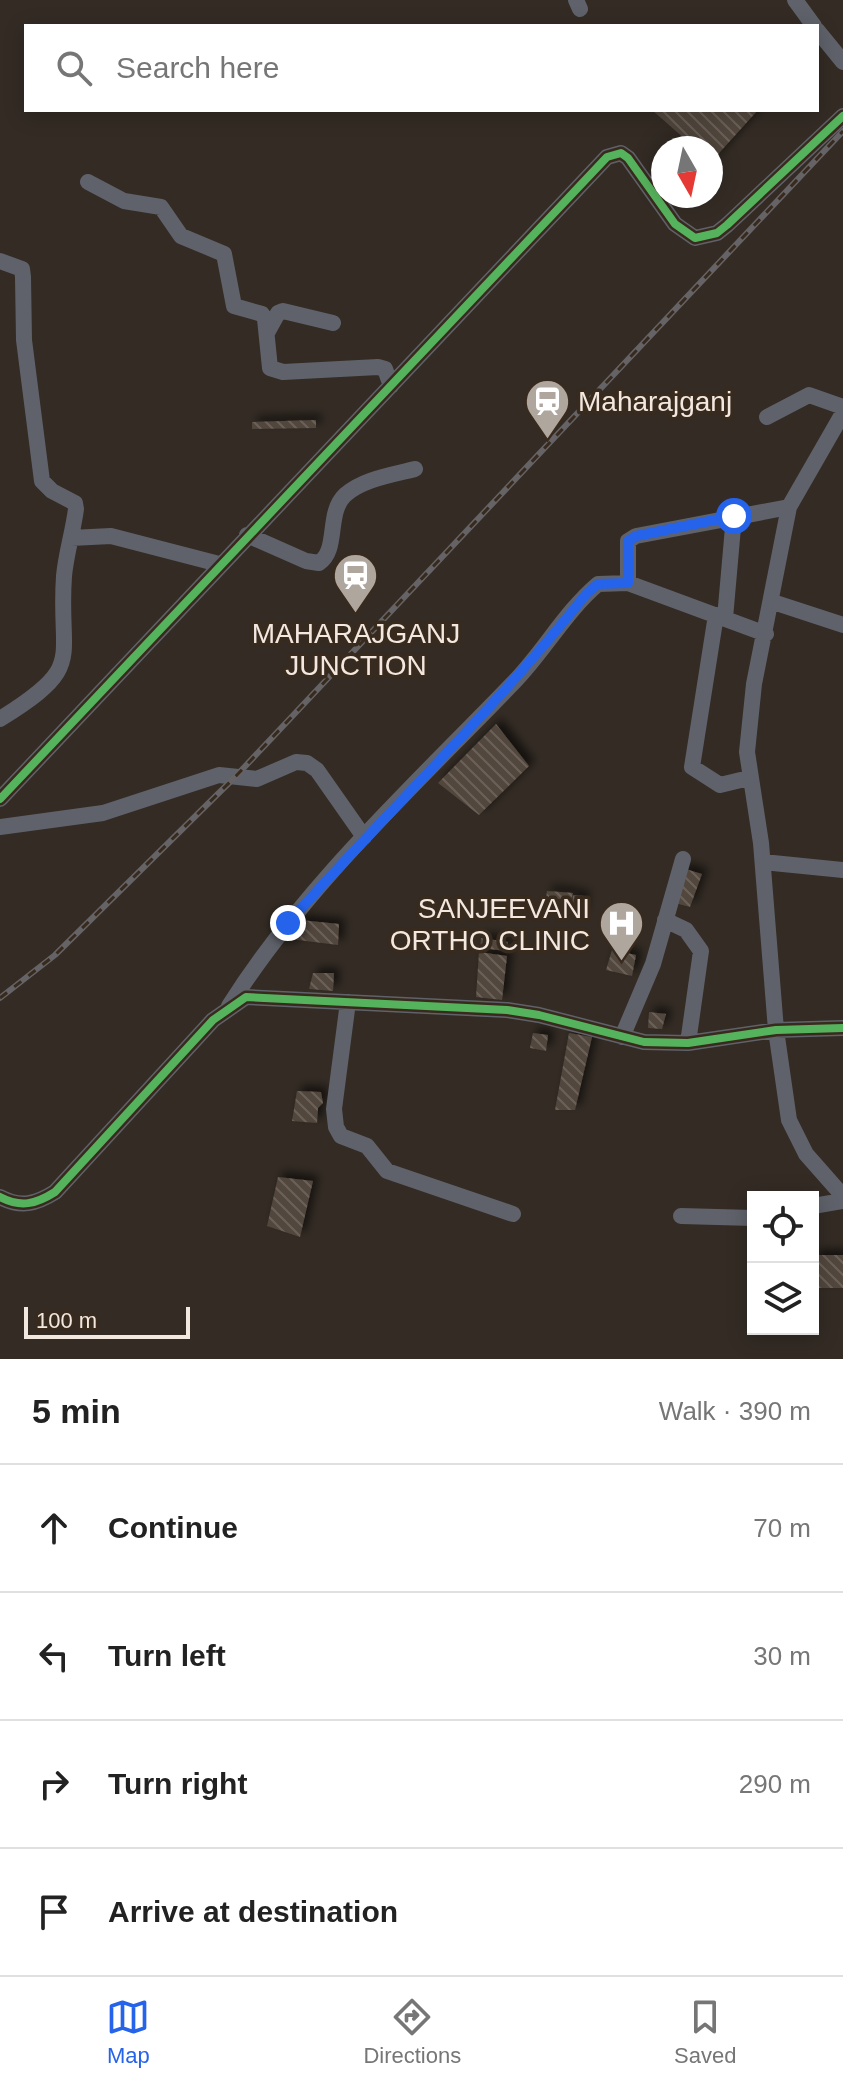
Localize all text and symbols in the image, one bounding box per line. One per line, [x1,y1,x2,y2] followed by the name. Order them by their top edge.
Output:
[24,24,819,112] search box
[52,46,96,90] icon: search
[116,51,279,84] text: Search here
[651,136,723,208] north arrow
[523,377,571,440] station icon: Maharajganj
[578,386,732,417] place label: Maharajganj
[716,498,752,534] route start
[332,552,380,615] station icon: MAHARAJGANJ JUNCTION
[252,618,460,681] place label: MAHARAJGANJ JUNCTION
[390,893,590,956] place label: SANJEEVANI ORTHO CLINIC
[597,900,645,963] hospital icon: SANJEEVANI ORTHO CLINIC
[270,905,306,941] route end
[747,1191,819,1335] map controls
[747,1191,819,1263] button: locate
[747,1263,819,1335] button: layers
[24,1303,190,1339] scale bar
[36,1308,97,1333] text: 100 m
[32,1392,121,1430] text: 5 min
[659,1396,811,1426] text: Walk · 390 m
[32,1506,76,1550] icon: ahead
[108,1511,238,1544] text: Continue
[753,1513,811,1543] text: 70 m
[32,1634,76,1678] icon: left
[108,1639,226,1672] text: Turn left
[753,1641,811,1671] text: 30 m
[32,1762,76,1806] icon: right
[108,1767,247,1800] text: Turn right
[739,1769,811,1799] text: 290 m
[32,1890,76,1934] icon: arrive
[108,1895,398,1928] text: Arrive at destination
[106,1995,150,2069] tab: Map
[363,1995,461,2069] tab: Directions
[674,1995,737,2069] tab: Saved

